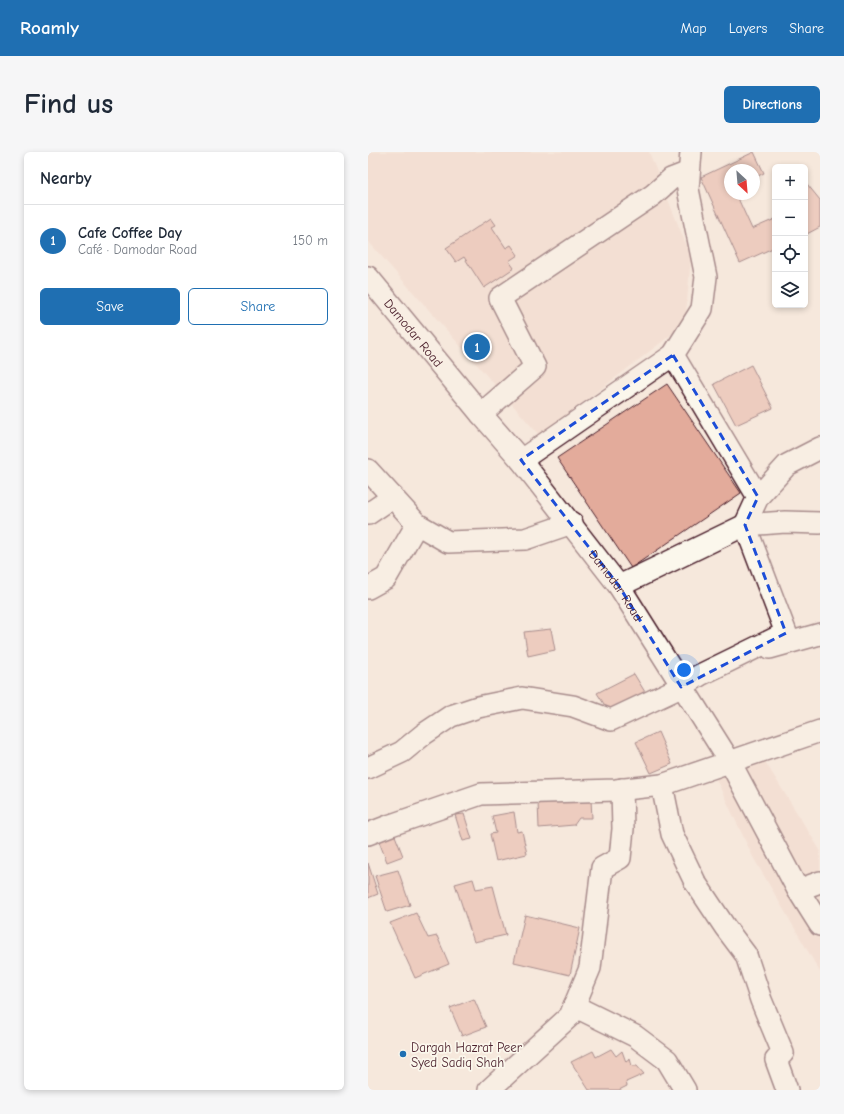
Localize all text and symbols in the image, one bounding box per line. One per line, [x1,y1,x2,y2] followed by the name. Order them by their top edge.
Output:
[20,17,79,39] text: Roamly
[680,20,707,37] text: Map
[729,20,767,37] text: Layers
[789,20,824,37] text: Share
[724,86,820,123] button: Directions
[24,88,113,120] text: Find us
[724,164,760,200] north arrow
[772,164,808,308] map controls
[772,164,808,200] button: +
[40,169,91,188] text: Nearby
[772,200,808,236] button: −
[78,224,182,242] text: Cafe Coffee Day
[50,233,56,248] text: 1
[293,233,328,248] text: 150 m
[772,236,808,272] button: locate
[78,242,197,257] text: Café · Damodar Road
[772,272,808,308] button: layers
[40,288,180,325] button: Save
[188,288,328,325] button: Share
[381,296,446,370] street label: Damodar Road
[464,332,490,362] pin: 1
[586,547,646,624] street label: Damodar Road
[674,660,694,680] your location
[411,1040,523,1070] place label: Dargah Hazrat Peer Syed Sadiq Shah
[398,1049,408,1059] marker: Dargah Hazrat Peer Syed Sadiq Shah

